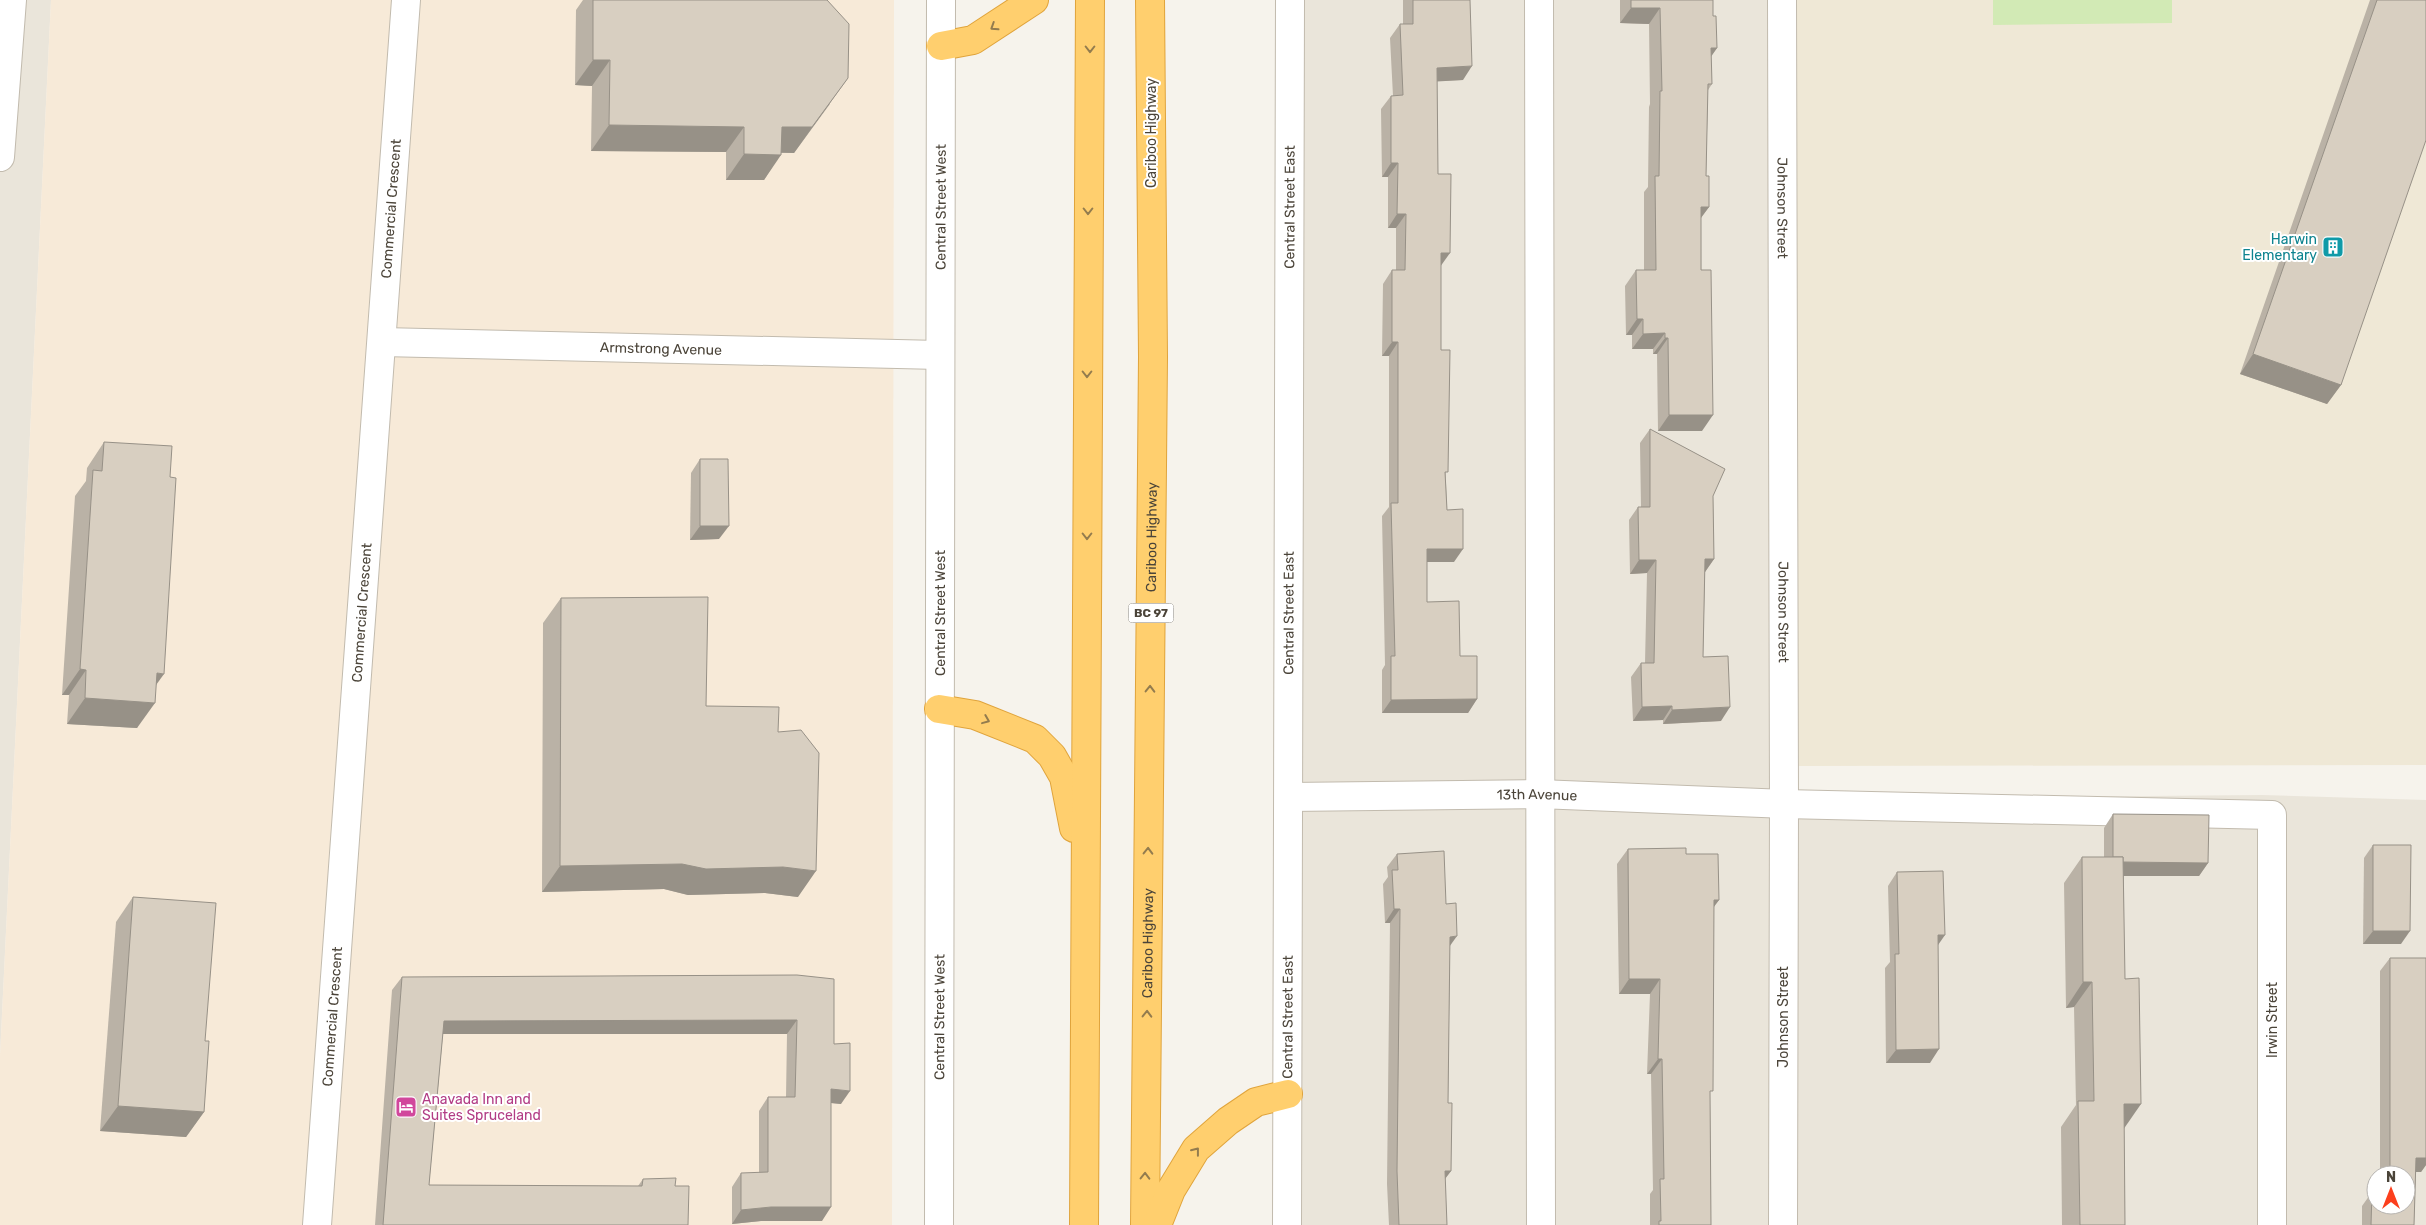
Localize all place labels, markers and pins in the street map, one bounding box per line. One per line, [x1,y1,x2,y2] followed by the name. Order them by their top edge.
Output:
[2242,231,2317,264] place label: Harwin Elementary
[2321,235,2345,259] building icon: Harwin Elementary
[422,1091,541,1124] place label: Anavada Inn and Suites Spruceland
[394,1095,418,1119] hotel icon: Anavada Inn and Suites Spruceland

